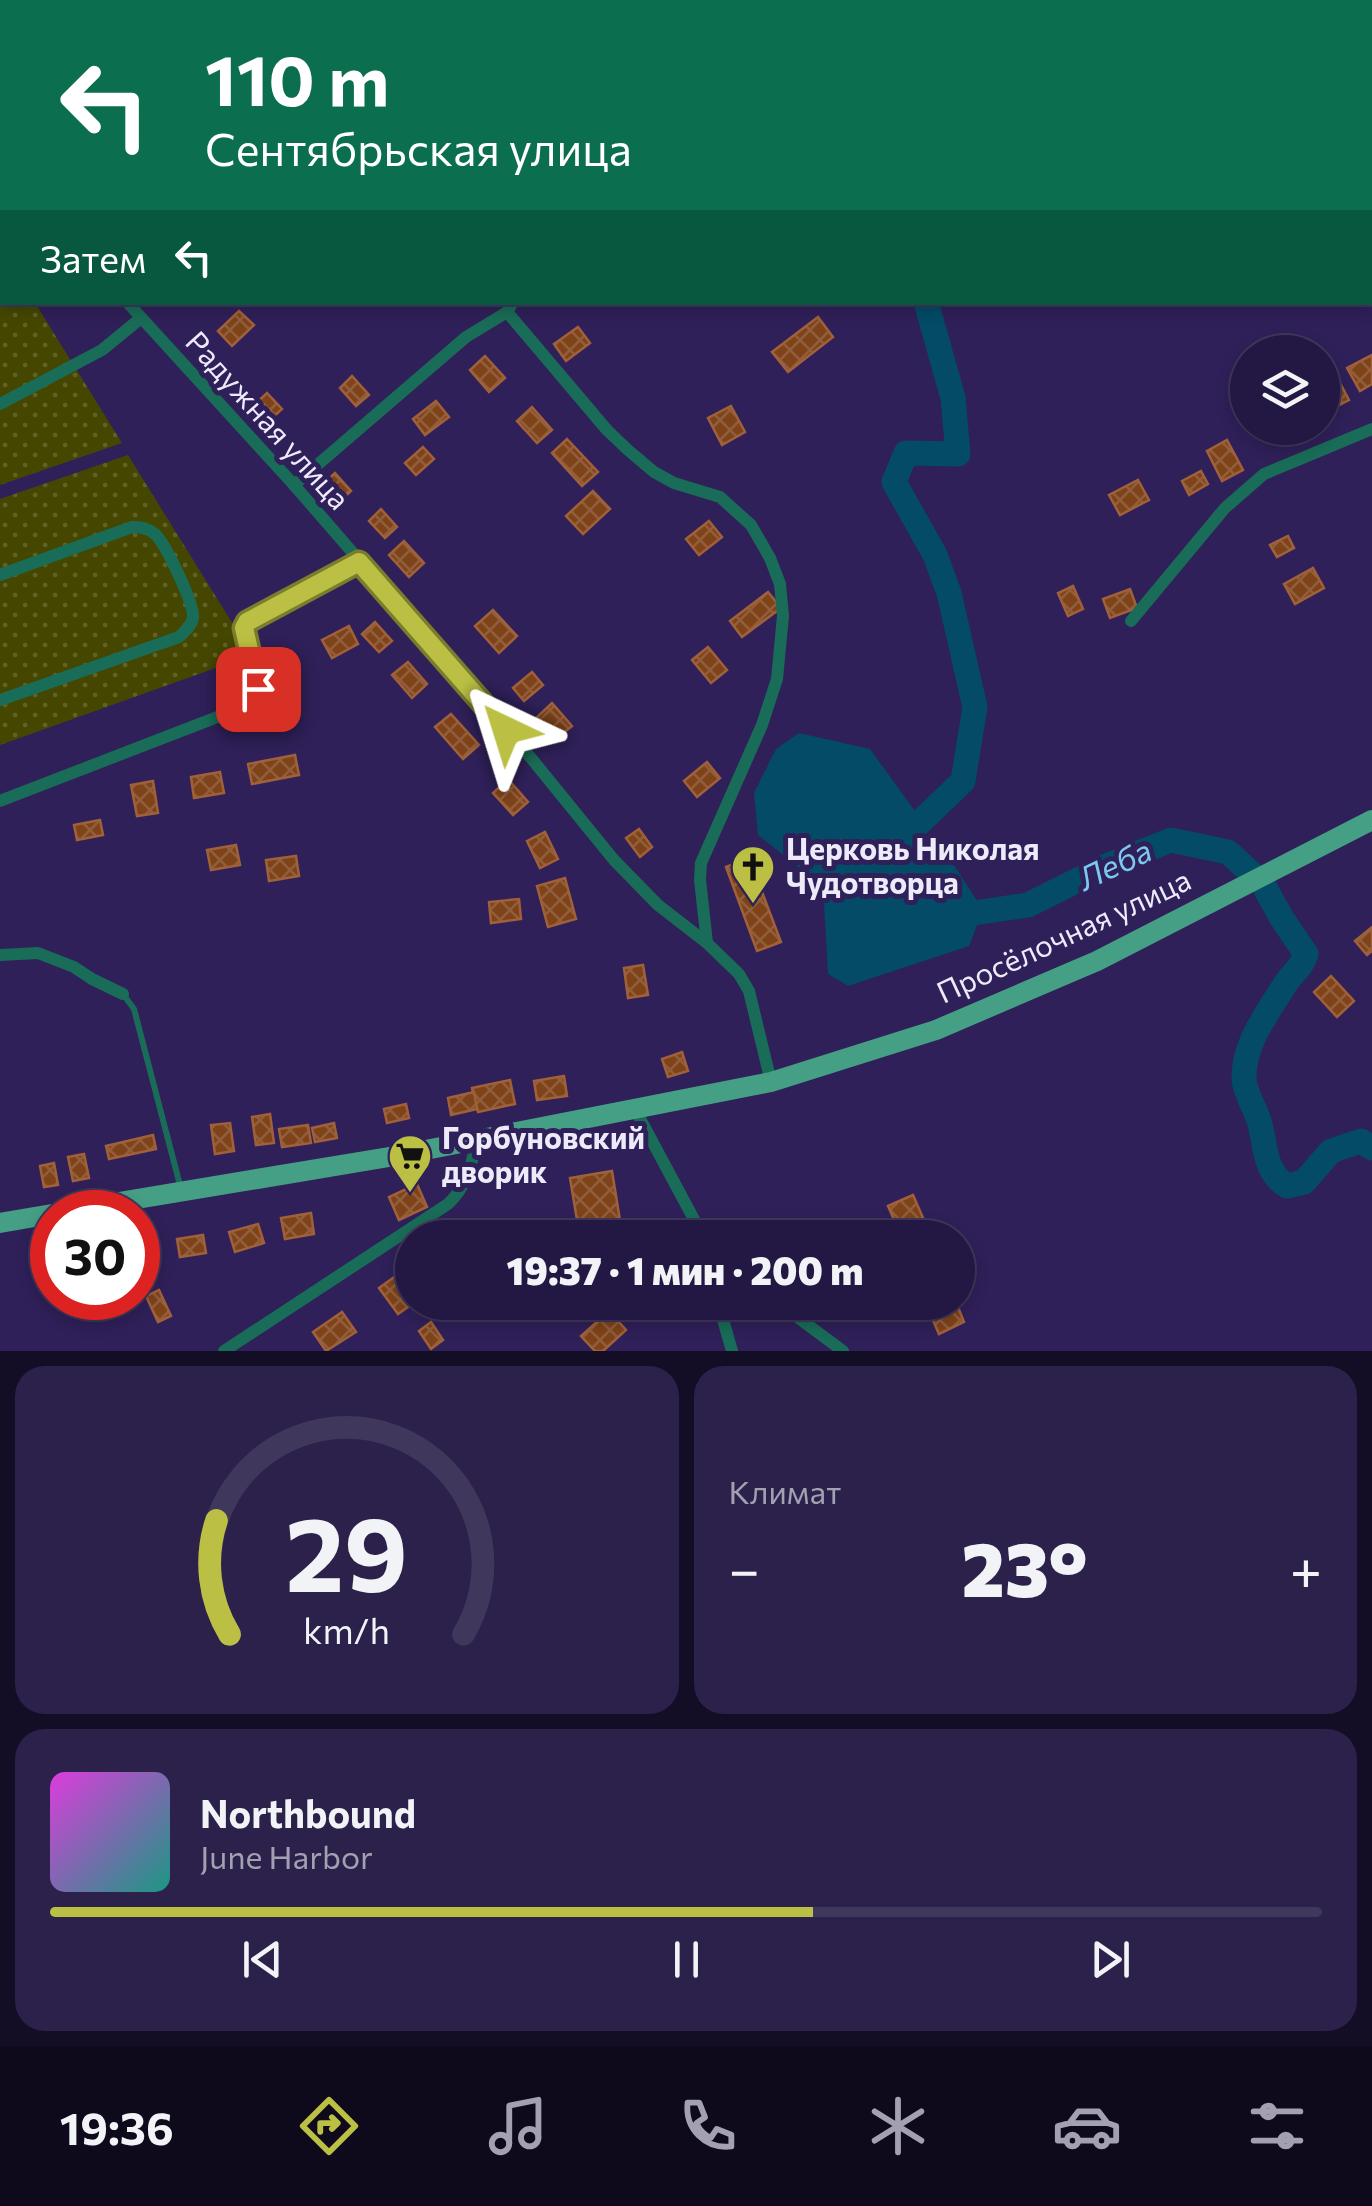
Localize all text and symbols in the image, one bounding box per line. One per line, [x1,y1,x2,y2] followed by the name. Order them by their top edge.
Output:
[205,35,389,120] text: 110 m
[40,40,170,170] icon: left
[205,120,632,175] text: Сентябрьская улица
[166,230,221,285] icon: left
[40,234,146,281] text: Затем
[179,323,359,516] street label: Радужная улица
[1230,335,1340,445] map controls
[1230,335,1340,445] button: layers
[216,647,301,732] pin
[231,662,286,717] icon: arrive
[454,678,558,782] position arrow
[786,829,1040,900] place label: Церковь Николая Чудотворца
[1069,829,1157,898] water label: Леба
[730,844,776,905] church icon: Церковь Николая Чудотворца
[930,860,1196,1010] street label: Просёлочная улица
[442,1118,645,1189] place label: Горбуновский дворик
[387,1133,433,1194] supermarket icon: Горбуновский дворик
[30,1190,160,1320] speed limit sign: 30
[507,1246,863,1293] text: 19:37 · 1 мин · 200 m
[729,1471,841,1511] text: Климат
[285,1486,408,1613] text: 29
[962,1521,1088,1612] text: 23°
[729,1534,760,1601] text: −
[1290,1534,1322,1601] text: +
[303,1608,390,1651] text: km/h
[200,1789,416,1836] text: Northbound
[200,1836,373,1876] text: June Harbor
[235,1932,290,1987] icon: previous
[659,1932,714,1987] icon: pause
[1083,1932,1138,1987] icon: next
[294,2091,364,2161] icon: directions
[483,2091,553,2161] icon: music
[673,2091,743,2161] icon: phone
[863,2091,933,2161] icon: climate
[1052,2091,1122,2161] icon: car
[1242,2091,1312,2161] icon: filters
[60,2099,174,2154] text: 19:36

